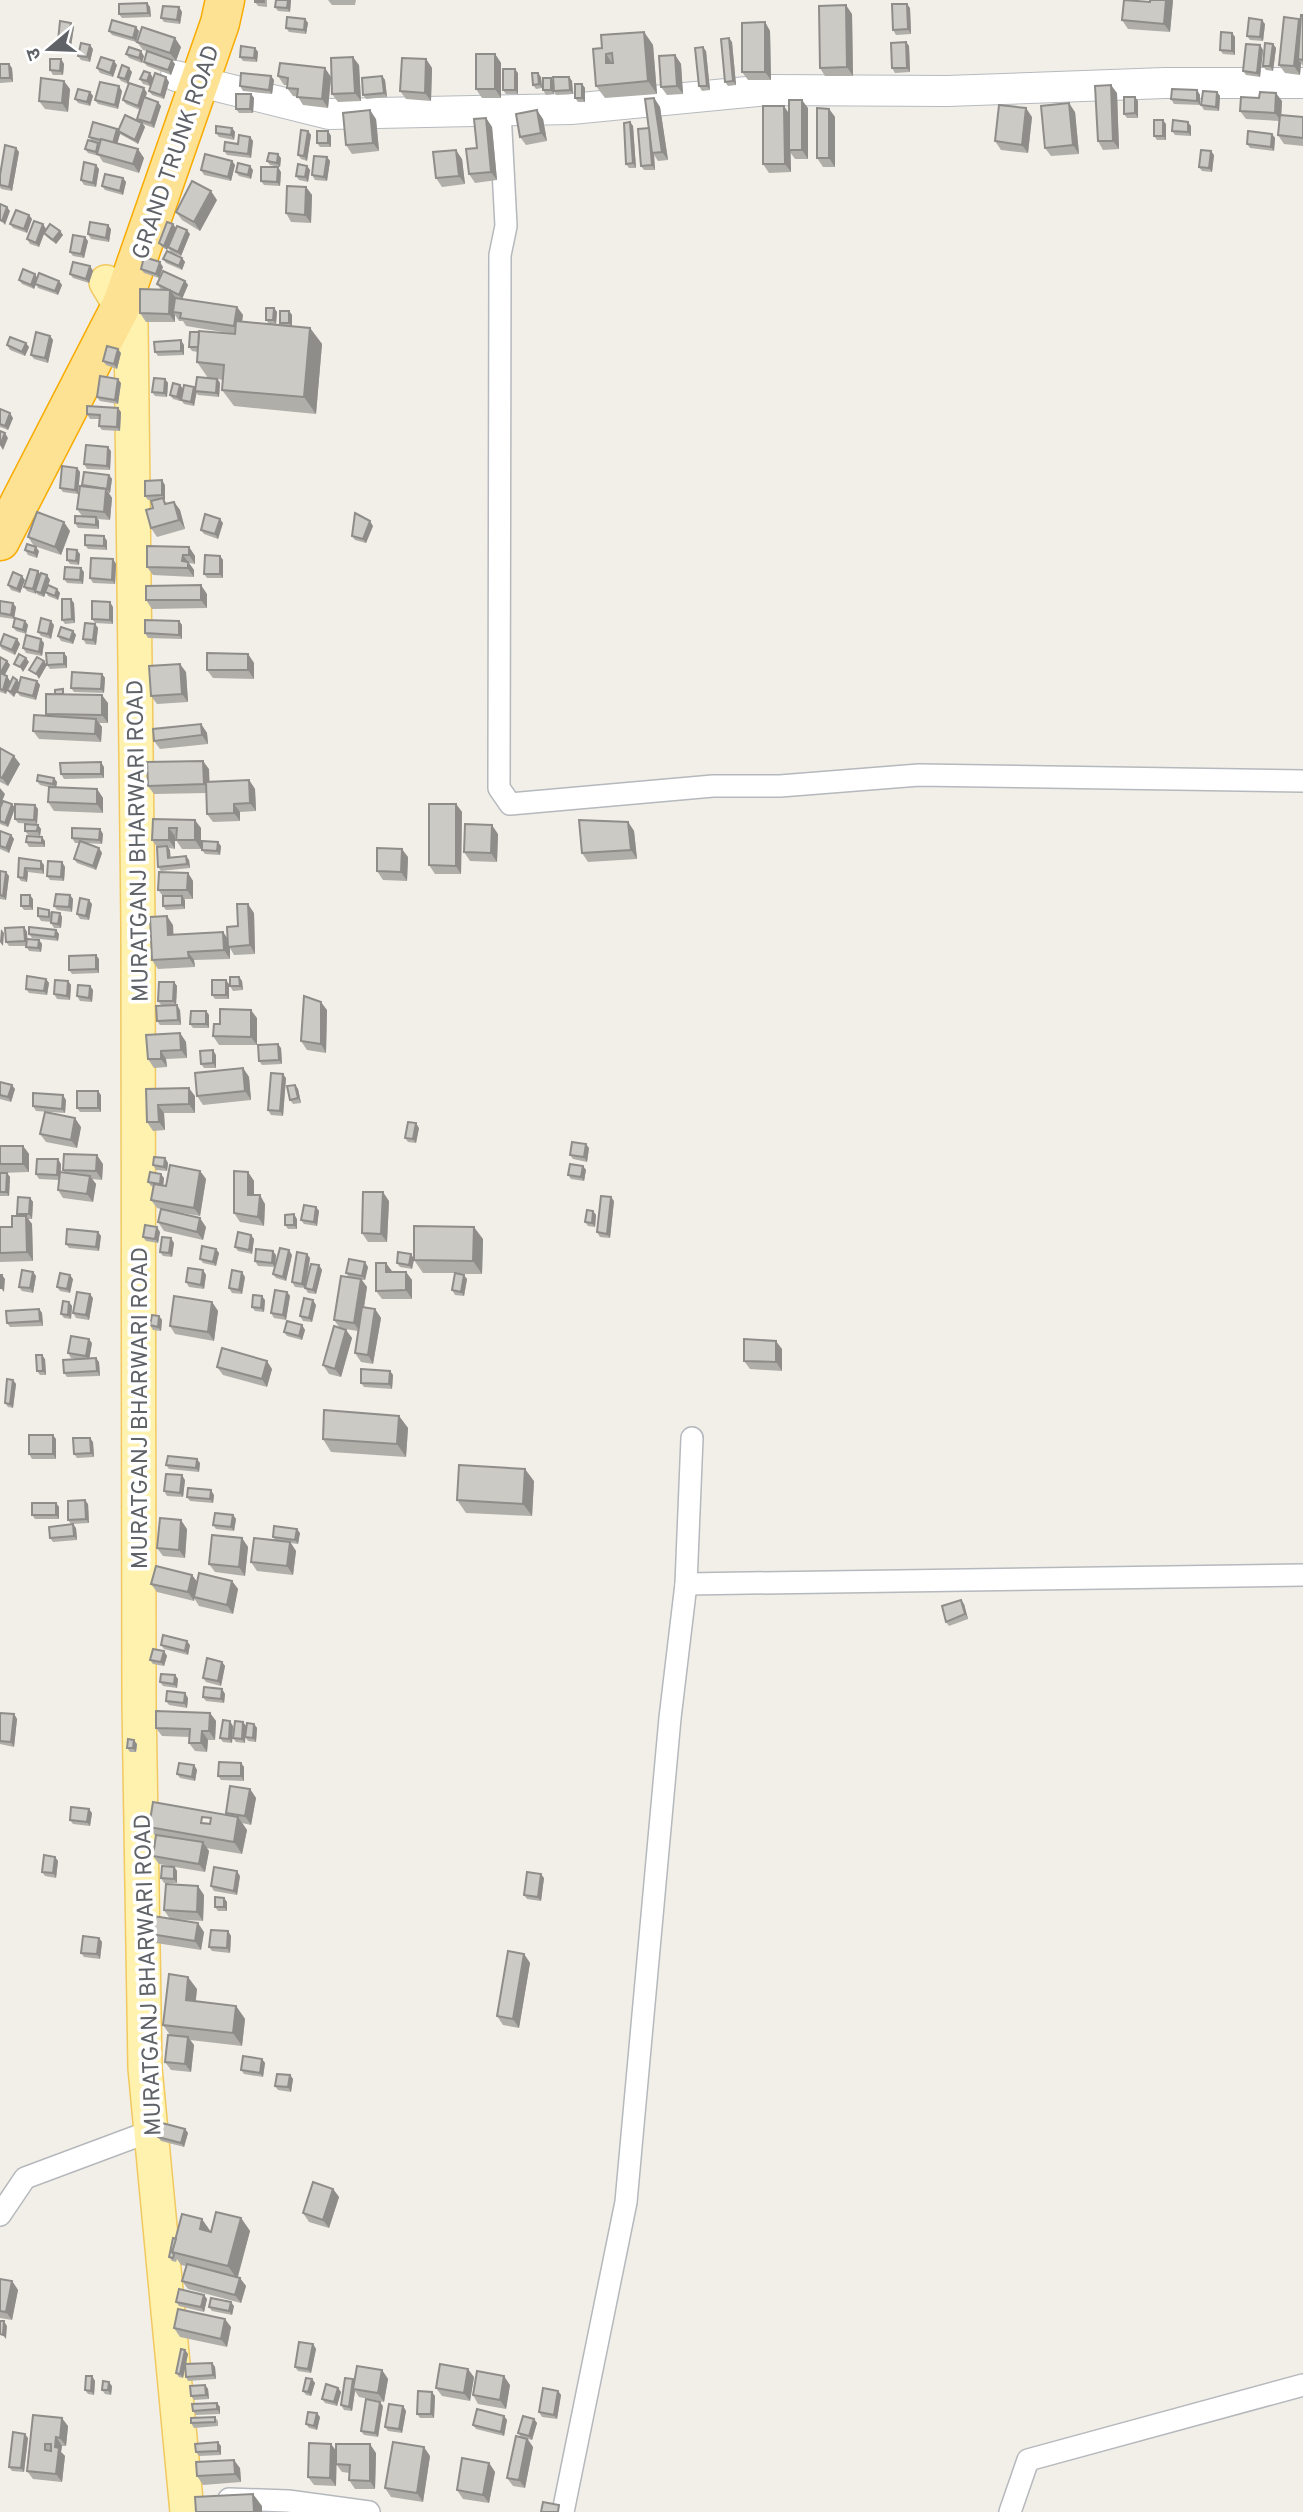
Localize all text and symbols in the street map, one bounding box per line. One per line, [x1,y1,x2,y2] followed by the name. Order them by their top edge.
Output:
[14,14,84,84] north arrow
[127,42,228,264] street label: GRAND TRUNK ROAD
[21,44,48,63] text: उ
[122,680,157,1002] street label: MURATGANJ BHARWARI ROAD
[127,1247,156,1569] street label: MURATGANJ BHARWARI ROAD
[129,1813,170,2137] street label: MURATGANJ BHARWARI ROAD

